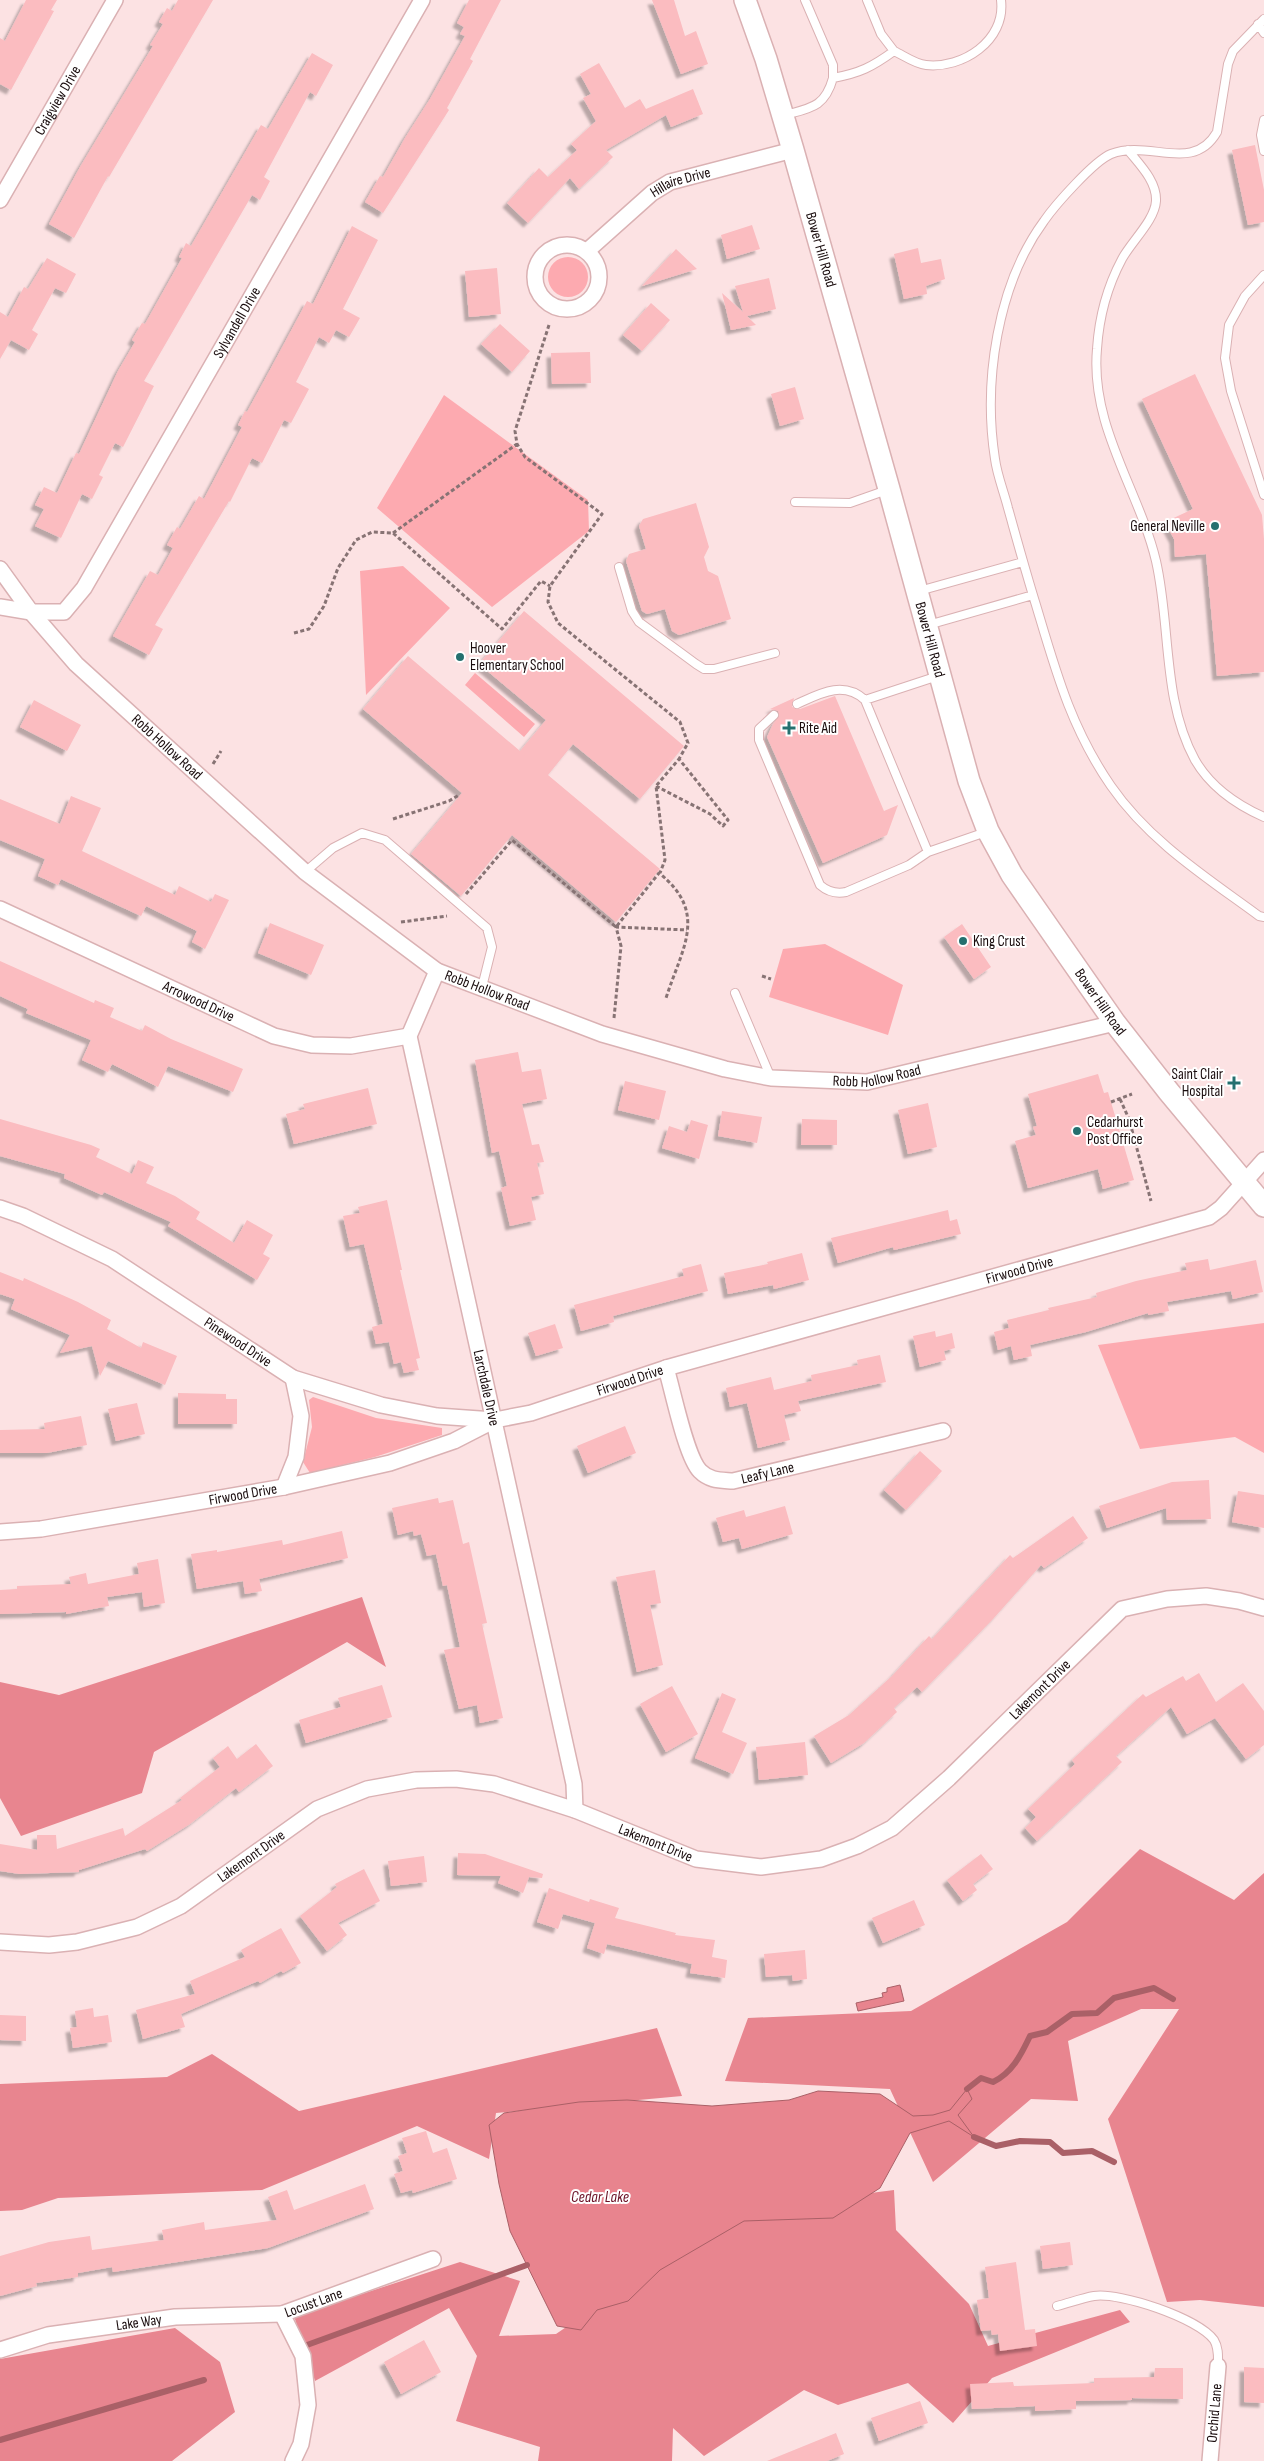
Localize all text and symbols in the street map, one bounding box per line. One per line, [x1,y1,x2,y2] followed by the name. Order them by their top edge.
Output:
[30,62,85,139] street label: Craigview Drive
[647,163,713,202] street label: Hillaire Drive
[801,210,840,289] street label: Bower Hill Road
[209,284,265,362] street label: Sylvandell Drive
[1130,517,1205,536] place label: General Neville
[1209,520,1221,532] marker: General Neville
[910,600,949,680] street label: Bower Hill Road
[470,639,564,675] place label: Hoover Elementary School
[454,651,466,663] marker: Hoover Elementary School
[127,710,206,784] street label: Robb Hollow Road
[799,719,837,738] place label: Rite Aid
[783,722,795,734] marker: Rite Aid
[973,932,1026,951] place label: King Crust
[957,935,969,947] marker: King Crust
[1070,965,1130,1040] street label: Bower Hill Road
[442,966,532,1015] street label: Robb Hollow Road
[159,976,237,1026] street label: Arrowood Drive
[832,1060,923,1092] street label: Robb Hollow Road
[1172,1065,1224,1101] place label: Saint Clair Hospital
[1227,1076,1241,1090] marker: Saint Clair Hospital
[1087,1113,1144,1149] place label: Cedarhurst Post Office
[1071,1125,1083,1137] marker: Cedarhurst Post Office
[984,1252,1055,1289] street label: Firwood Drive
[200,1313,275,1371] street label: Pinewood Drive
[469,1348,504,1428] street label: Larchdale Drive
[594,1361,666,1400] street label: Firwood Drive
[739,1458,796,1489] street label: Leafy Lane
[207,1479,279,1510] street label: Firwood Drive
[1005,1655,1075,1724] street label: Lakemont Drive
[616,1820,695,1867] street label: Lakemont Drive
[214,1826,289,1887] street label: Lakemont Drive
[571,2188,629,2207] water label: Cedar Lake
[282,2284,345,2322] street label: Locust Lane
[115,2310,163,2335] street label: Lake Way
[1203,2383,1226,2443] street label: Orchid Lane

